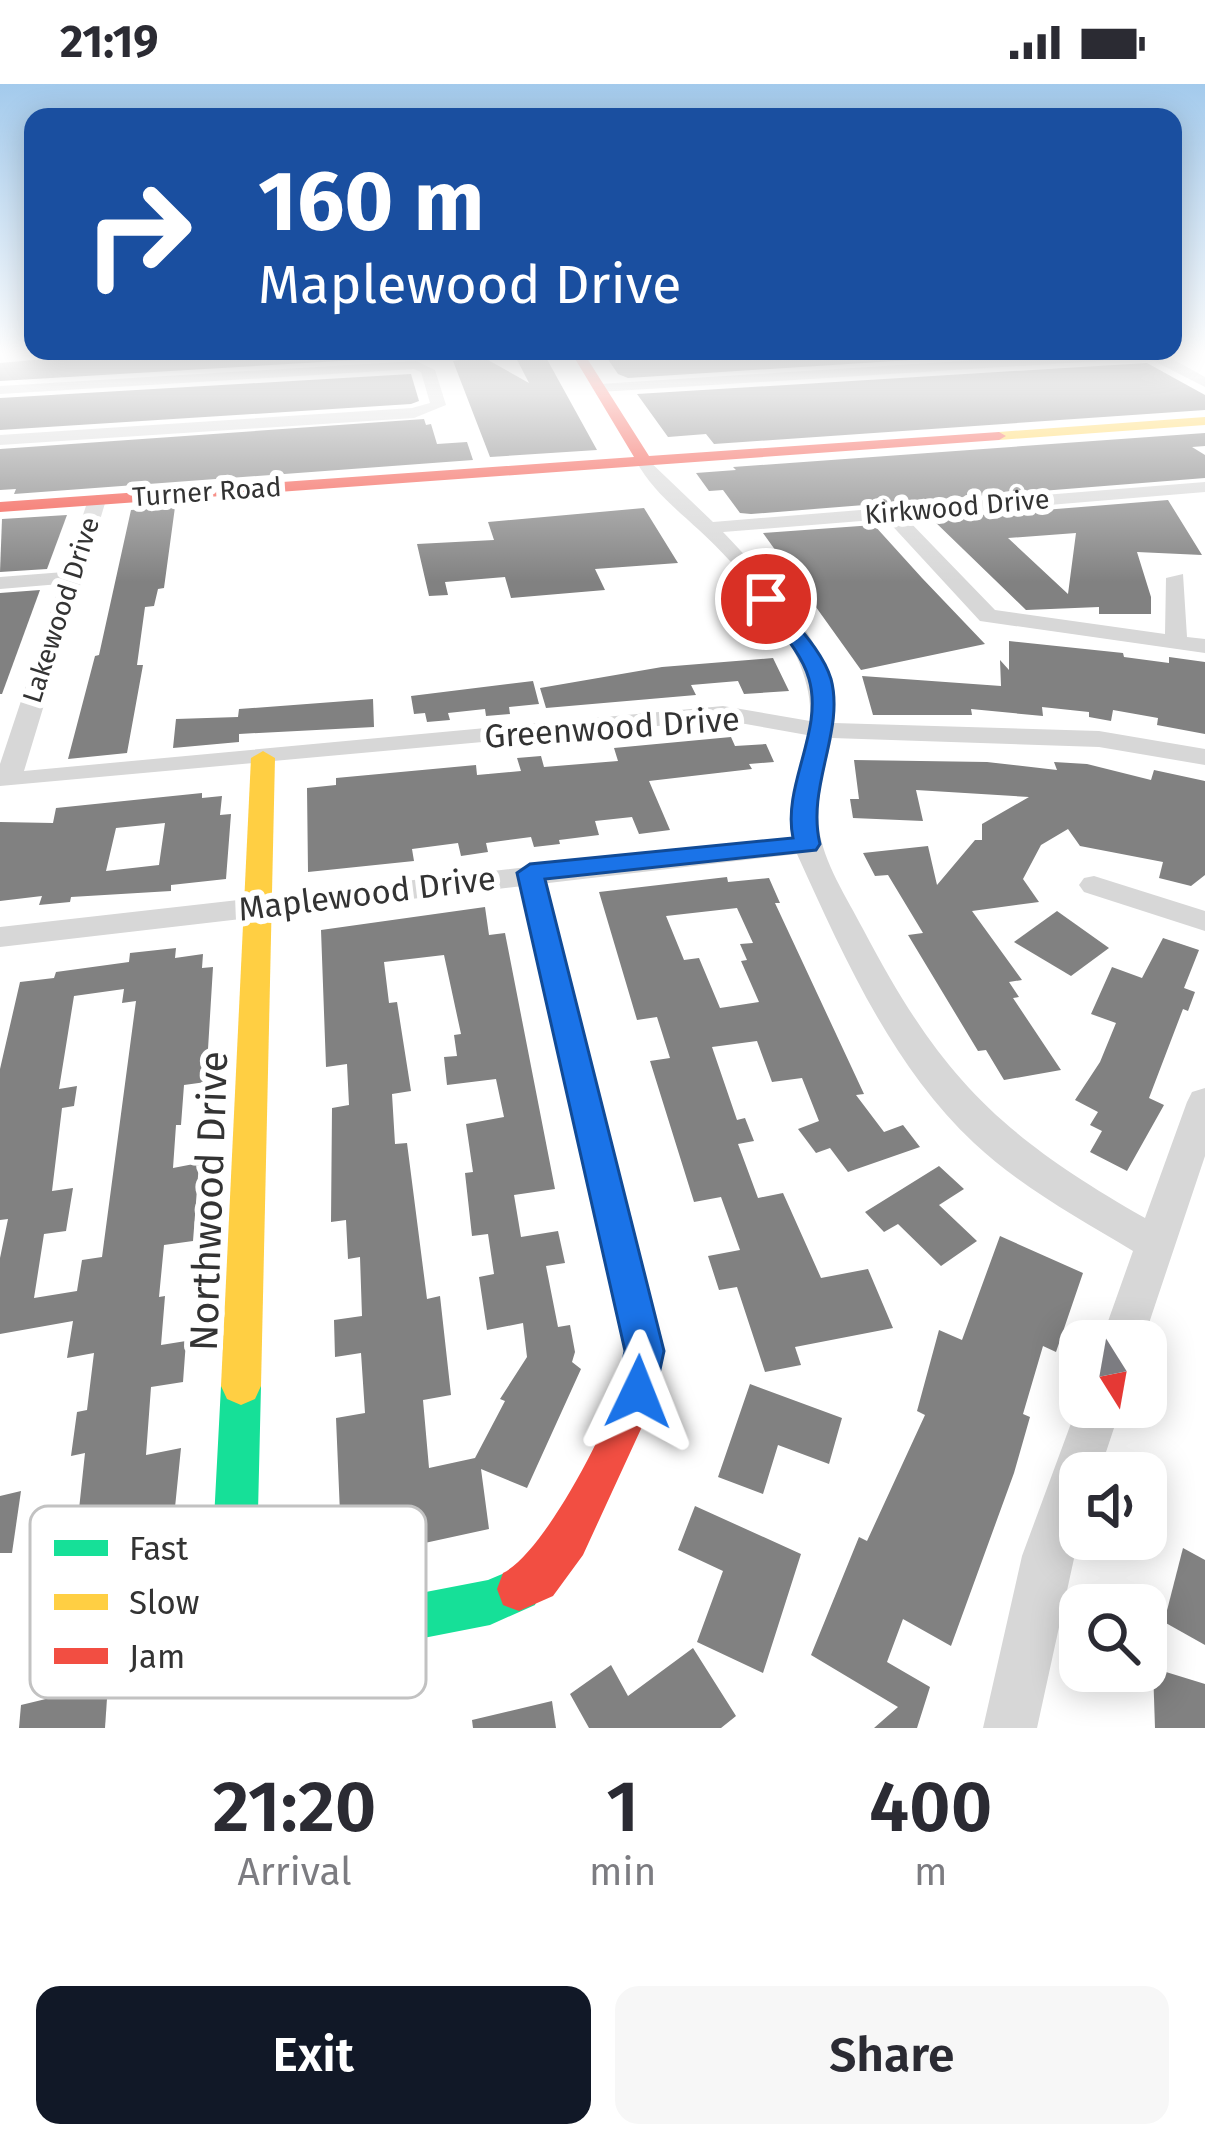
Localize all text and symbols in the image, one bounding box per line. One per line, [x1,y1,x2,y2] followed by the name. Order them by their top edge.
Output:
[60,15,159,69] text: 21:19
[258,151,484,252] text: 160 m
[60,156,216,312] icon: right
[258,253,681,317] text: Maplewood Drive
[131,471,283,513] street label: Turner Road
[863,483,1051,531] street label: Kirkwood Drive
[16,513,106,707] street label: Lakewood Drive
[715,548,817,650] pin
[733,566,799,632] icon: arrive
[483,699,741,757] street label: Greenwood Drive
[236,858,498,930] street label: Maplewood Drive
[181,1050,237,1352] street label: Northwood Drive
[1059,1320,1167,1428] north arrow
[1059,1320,1167,1692] map controls
[575,1329,701,1455] position arrow
[1059,1452,1167,1560] button: sound
[30,1506,426,1698] legend
[129,1529,188,1569] text: Fast
[129,1583,199,1623] text: Slow
[1059,1584,1167,1692] button: search
[129,1637,185,1677] text: Jam
[213,1764,376,1850] text: 21:20
[606,1764,639,1850] text: 1
[869,1764,992,1850] text: 400
[237,1849,352,1895] text: Arrival
[589,1849,656,1895] text: min
[914,1849,947,1895] text: m
[36,1986,591,2124] button: Exit
[615,1986,1169,2124] button: Share

